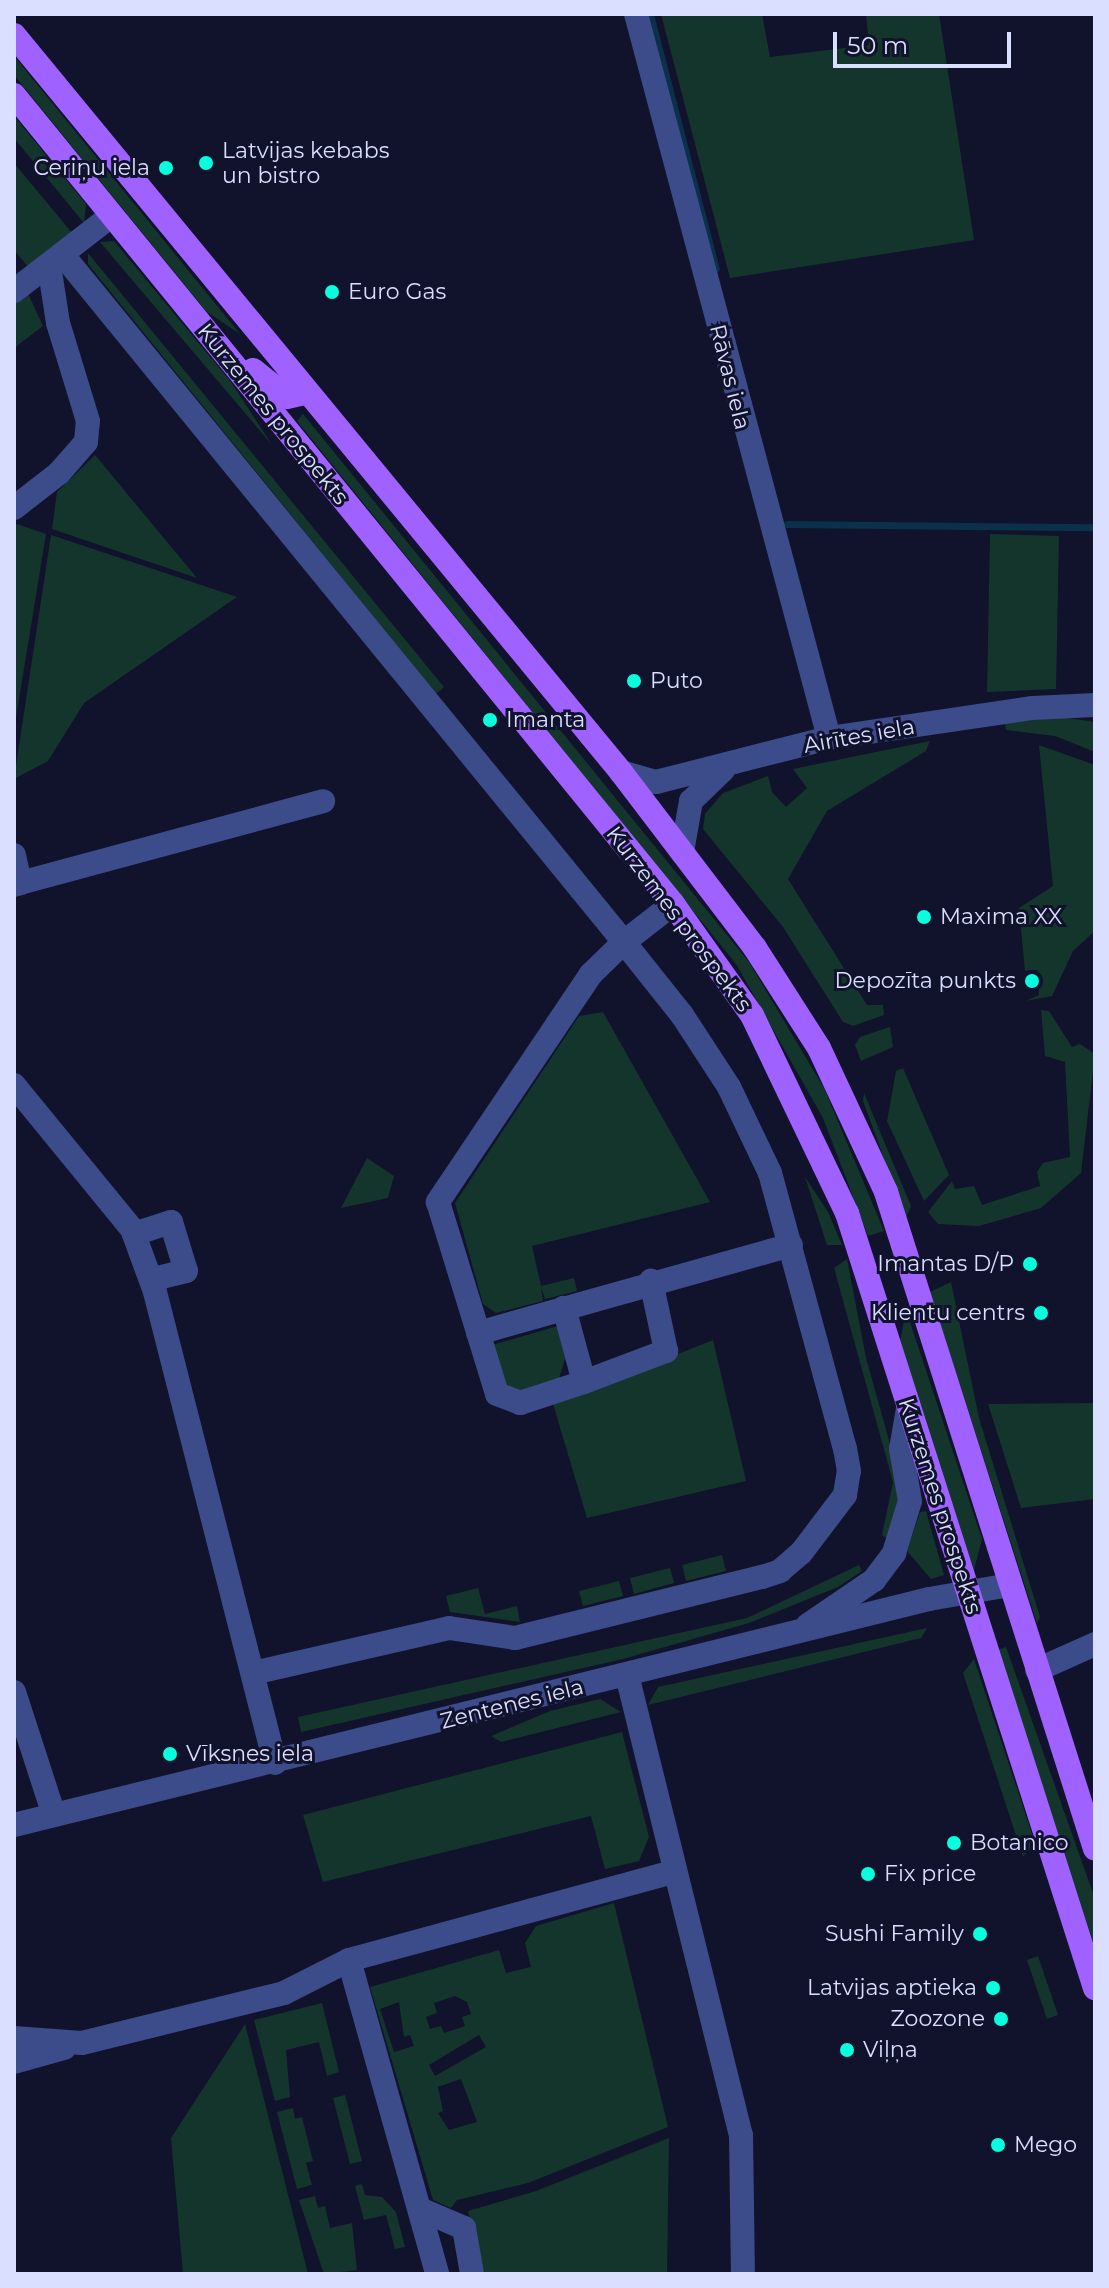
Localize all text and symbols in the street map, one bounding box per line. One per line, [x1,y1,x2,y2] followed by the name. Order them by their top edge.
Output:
[837,16,1015,66] scale bar
[847,31,908,60] text: 50 m
[222,137,389,188] place label: Latvijas kebabs un bistro
[197,154,215,172] marker: Latvijas kebabs un bistro
[34,155,150,181] place label: Ceriņu iela
[157,159,175,177] marker: Ceriņu iela
[348,279,446,305] place label: Euro Gas
[323,283,341,301] marker: Euro Gas
[192,318,354,510] street label: Kurzemes prospekts
[704,322,756,432] street label: Rāvas iela
[650,668,703,694] place label: Puto
[625,672,643,690] marker: Puto
[506,707,585,733] place label: Imanta
[481,711,499,729] marker: Imanta
[801,713,917,759] street label: Airītes iela
[601,821,757,1017] street label: Kurzemes prospekts
[940,904,1062,930] place label: Maxima XX
[915,908,933,926] marker: Maxima XX
[834,968,1016,994] place label: Depozīta punkts
[1023,972,1041,990] marker: Depozīta punkts
[877,1251,1014,1277] place label: Imantas D/P
[1021,1255,1039,1273] marker: Imantas D/P
[871,1300,1025,1326] place label: Klientu centrs
[1032,1304,1050,1322] marker: Klientu centrs
[893,1395,987,1617] street label: Kurzemes prospekts
[438,1673,586,1735] street label: Zentenes iela
[186,1741,314,1767] place label: Vīksnes iela
[161,1745,179,1763] marker: Vīksnes iela
[970,1830,1069,1856] place label: Botanico
[945,1834,963,1852] marker: Botanico
[884,1861,976,1887] place label: Fix price
[859,1865,877,1883] marker: Fix price
[825,1921,964,1947] place label: Sushi Family
[971,1925,989,1943] marker: Sushi Family
[807,1975,977,2001] place label: Latvijas aptieka
[984,1979,1002,1997] marker: Latvijas aptieka
[891,2006,985,2032] place label: Zoozone
[992,2010,1010,2028] marker: Zoozone
[863,2037,918,2063] place label: Viļņa
[838,2041,856,2059] marker: Viļņa
[1014,2132,1077,2158] place label: Mego
[989,2136,1007,2154] marker: Mego

